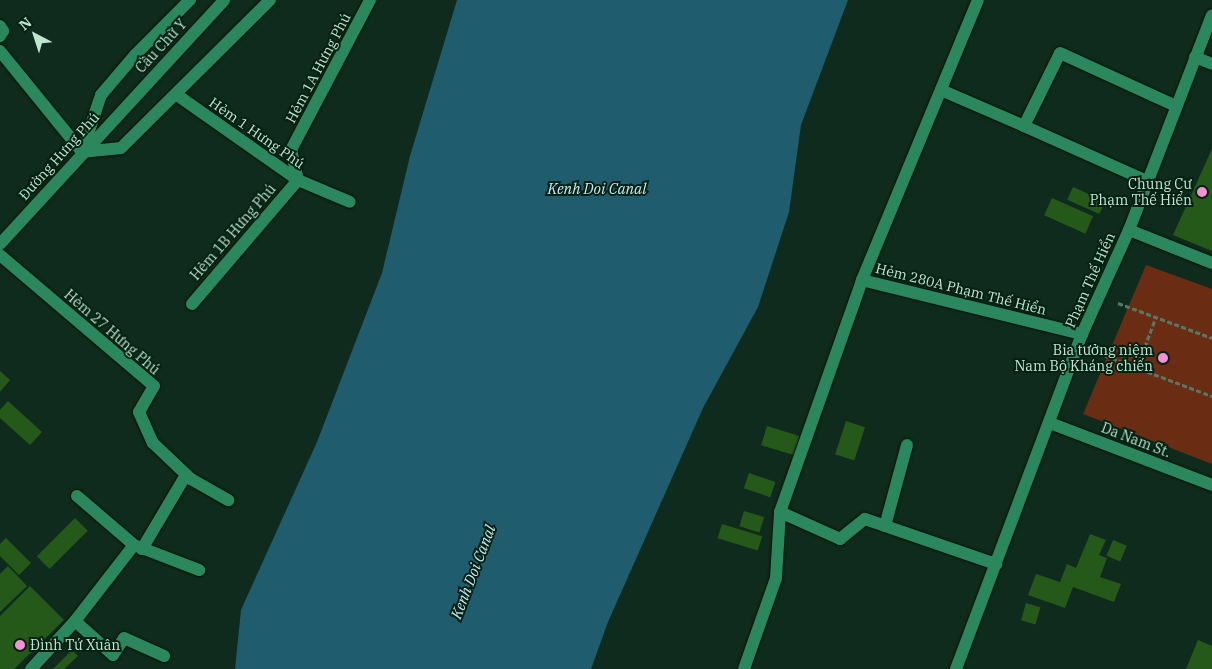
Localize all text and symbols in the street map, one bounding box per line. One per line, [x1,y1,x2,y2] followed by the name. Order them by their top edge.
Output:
[10,10,60,60] north arrow
[282,10,354,126] street label: Hẻm 1A Hưng Phú
[15,13,35,34] text: N
[132,16,190,76] street label: Cầu Chữ Y
[206,94,308,172] street label: Hẻm 1 Hưng Phú
[15,109,103,203] street label: Đường Hưng Phú
[1090,176,1192,208] place label: Chung Cư Phạm Thế Hiển
[548,180,646,198] water label: Kenh Doi Canal
[187,181,279,283] street label: Hẻm 1B Hưng Phú
[1196,186,1208,198] marker: Chung Cư Phạm Thế Hiển
[1062,230,1118,330] street label: Phạm Thế Hiển
[874,260,1048,318] street label: Hẻm 280A Phạm Thế Hiển
[61,286,163,378] street label: Hẻm 27 Hưng Phú
[1015,342,1153,374] place label: Bia tưởng niệm Nam Bộ Kháng chiến
[1157,352,1169,364] marker: Bia tưởng niệm Nam Bộ Kháng chiến
[1099,419,1173,461] street label: Da Nam St.
[447,523,499,621] water label: Kenh Doi Canal
[30,637,120,653] place label: Đình Tứ Xuân
[14,639,26,651] marker: Đình Tứ Xuân

